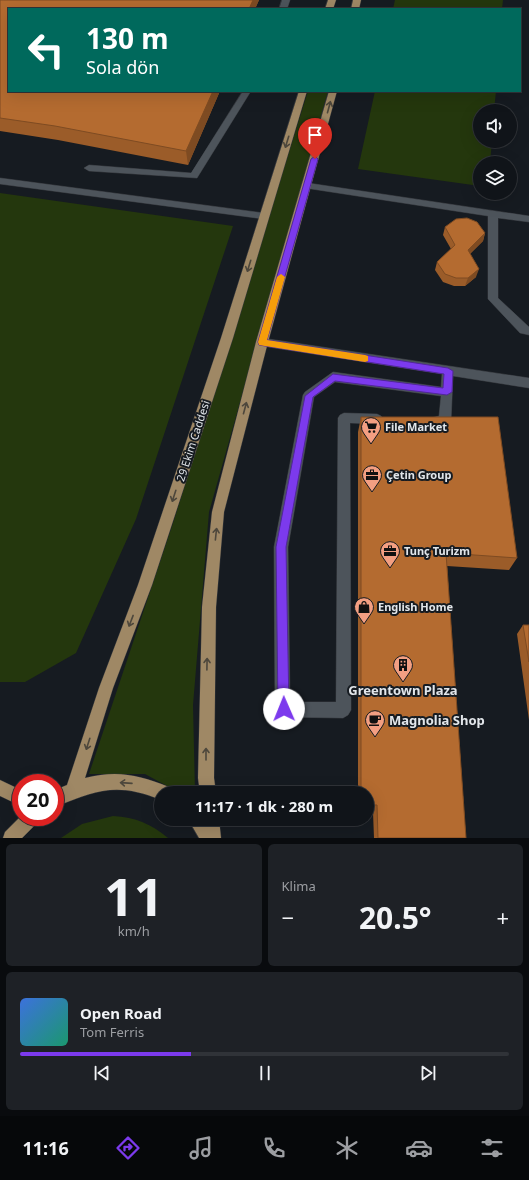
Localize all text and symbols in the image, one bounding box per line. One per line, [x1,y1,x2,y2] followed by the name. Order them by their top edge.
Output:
[86,19,169,57] text: 130 m
[20,24,72,76] icon: left
[86,55,159,79] text: Sola dön
[325,101,333,114] one-way arrow
[473,104,517,200] map controls
[473,104,517,148] button: sound
[298,118,332,159] pin
[304,124,326,146] icon: arrive
[283,135,290,148] one-way arrow
[473,156,517,200] button: layers
[245,259,252,272] one-way arrow
[172,398,213,483] street label: 29 Ekim Caddesi
[242,401,249,414] one-way arrow
[360,416,382,444] supermarket icon: File Market
[385,419,447,434] place label: File Market
[361,464,383,492] office icon: Çetin Group
[386,467,451,482] place label: Çetin Group
[170,490,178,502] one-way arrow
[212,528,219,541] one-way arrow
[379,540,401,568] office icon: Tunç Turizm
[404,543,470,558] place label: Tunç Turizm
[353,596,375,624] shop icon: English Home
[378,599,453,614] place label: English Home
[127,615,135,627] one-way arrow
[392,654,414,682] building icon: Greentown Plaza
[203,658,211,671] one-way arrow
[348,681,458,699] place label: Greentown Plaza
[263,688,305,730] position arrow
[364,709,386,737] cafe icon: Magnolia Shop
[389,711,485,729] place label: Magnolia Shop
[84,737,91,750] one-way arrow
[202,748,210,761] one-way arrow
[12,774,64,826] speed limit sign: 20
[120,779,133,786] one-way arrow
[195,796,333,816] text: 11:17 · 1 dk · 280 m
[104,860,164,931] text: 11
[282,877,316,895] text: Klima
[359,897,432,938] text: 20.5°
[282,902,294,932] text: −
[496,902,509,932] text: +
[118,922,150,940] text: km/h
[80,1003,162,1023] text: Open Road
[80,1023,144,1041] text: Tom Ferris
[91,1062,113,1084] icon: previous
[254,1062,276,1084] icon: pause
[417,1062,439,1084] icon: next
[114,1134,142,1162] icon: directions
[187,1134,215,1162] icon: music
[260,1134,288,1162] icon: phone
[333,1134,361,1162] icon: climate
[405,1134,433,1162] icon: car
[478,1134,506,1162] icon: filters
[22,1136,69,1160] text: 11:16

